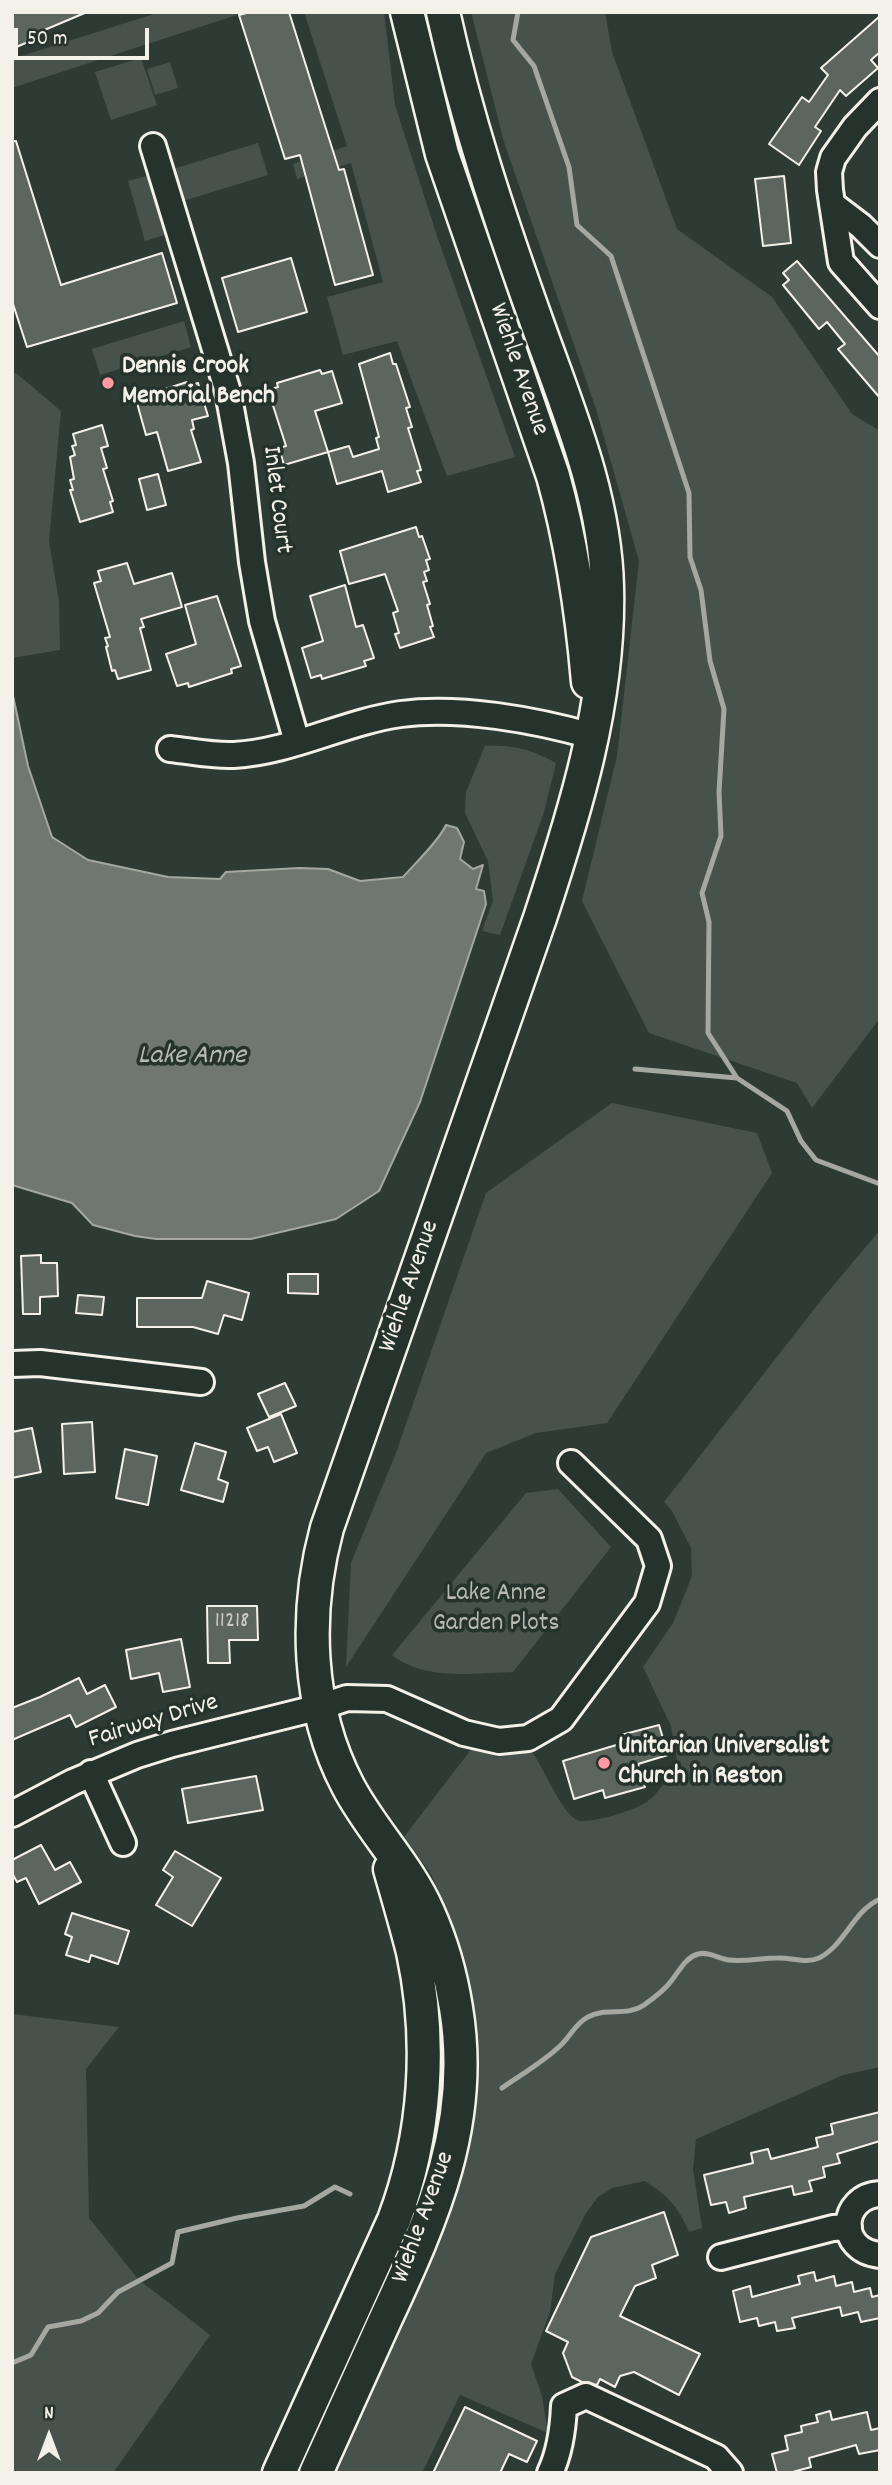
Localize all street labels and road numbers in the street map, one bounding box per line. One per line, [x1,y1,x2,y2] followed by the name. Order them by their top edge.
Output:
[480,300,554,440] street label: Wiehle Avenue
[253,444,297,556] street label: Inlet Court
[374,1217,448,1357] street label: Wiehle Avenue
[86,1689,222,1757] street label: Fairway Drive
[387,2148,463,2288] street label: Wiehle Avenue

